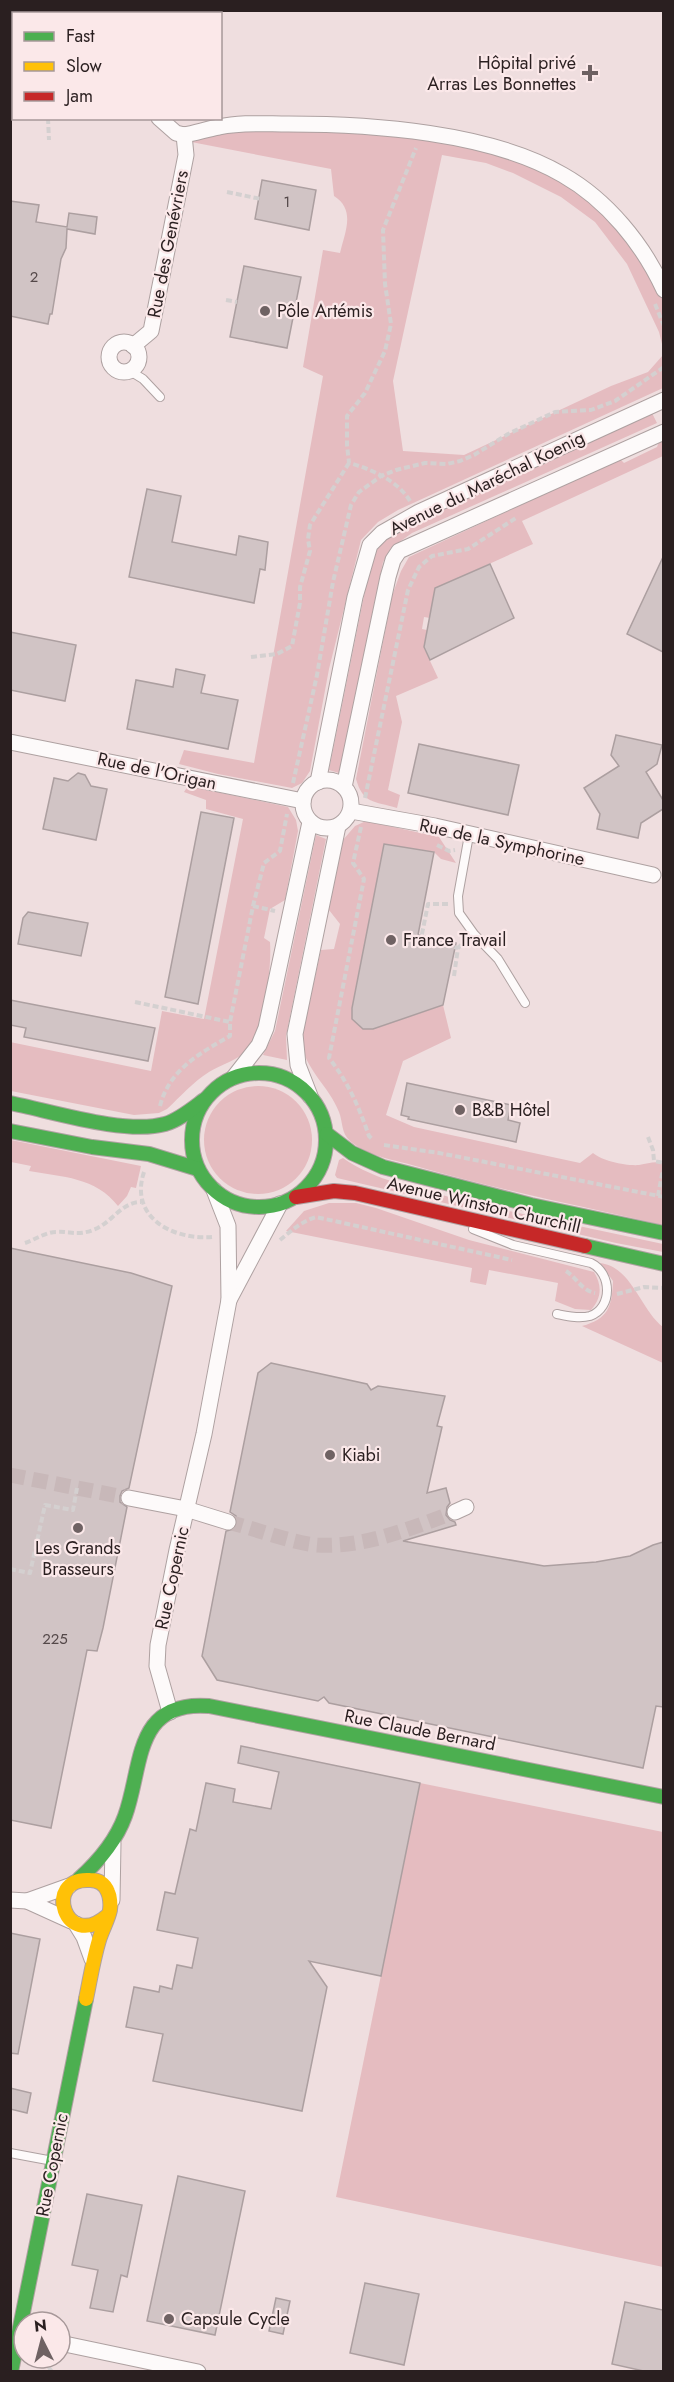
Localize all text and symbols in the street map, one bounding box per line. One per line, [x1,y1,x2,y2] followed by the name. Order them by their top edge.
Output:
[12,12,222,120] legend
[66,23,95,49] text: Fast
[427,50,576,97] place label: Hôpital privé Arras Les Bonnettes
[66,53,103,79] text: Slow
[581,64,599,82] marker: Hôpital privé Arras Les Bonnettes
[64,83,93,109] text: Jam
[141,168,195,320] street label: Rue des Genévriers
[284,191,290,213] house number: 1
[30,266,38,288] house number: 2
[277,298,373,324] place label: Pôle Artémis
[258,304,272,318] marker: Pôle Artémis
[385,424,589,542] street label: Avenue du Maréchal Koenig
[95,746,219,796] street label: Rue de l'Origan
[417,812,587,872] street label: Rue de la Symphorine
[403,927,506,953] place label: France Travail
[384,933,398,947] marker: France Travail
[472,1097,550,1123] place label: B&B Hôtel
[453,1103,467,1117] marker: B&B Hôtel
[385,1170,583,1240] street label: Avenue Winston Churchill
[342,1442,380,1468] place label: Kiabi
[323,1448,337,1462] marker: Kiabi
[71,1521,85,1535] marker: Les Grands Brasseurs
[148,1524,196,1632] street label: Rue Copernic
[35,1535,121,1582] place label: Les Grands Brasseurs
[42,1628,68,1650] house number: 225
[342,1703,498,1757] street label: Rue Claude Bernard
[29,2111,75,2219] street label: Rue Copernic
[181,2306,290,2332] place label: Capsule Cycle
[12,2310,72,2370] north arrow
[162,2312,176,2326] marker: Capsule Cycle
[33,2313,48,2338] text: N

